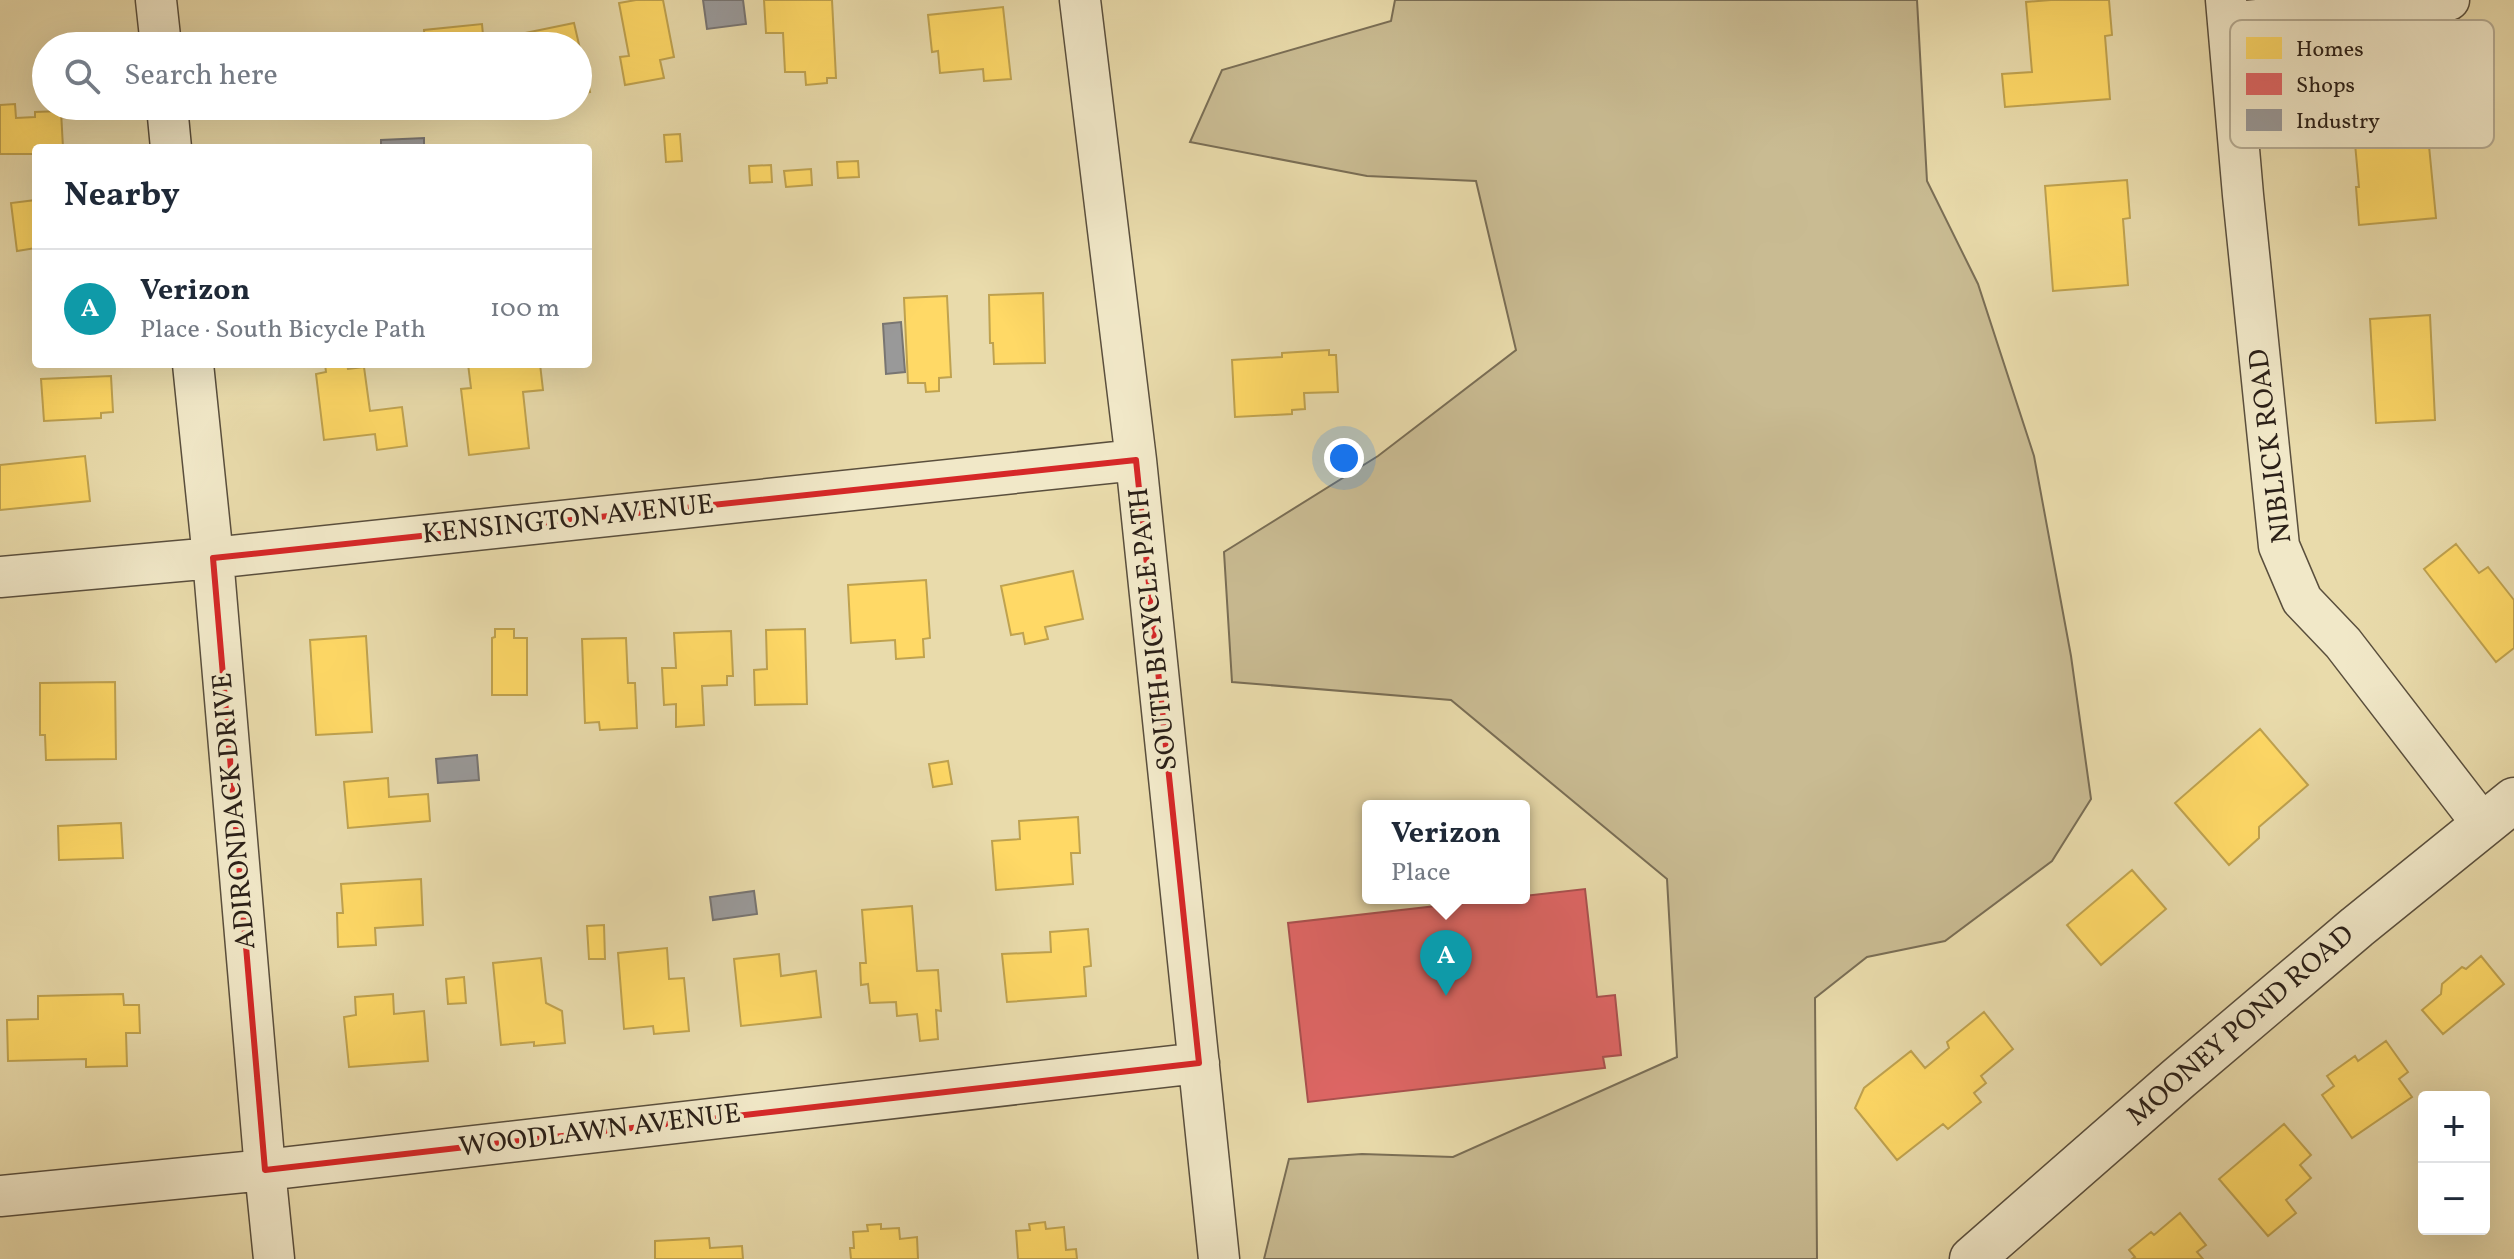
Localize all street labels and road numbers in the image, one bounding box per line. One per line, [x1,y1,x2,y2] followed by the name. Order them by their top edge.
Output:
[2240,346,2302,546] street label: NIBLICK ROAD
[420,485,716,555] street label: KENSINGTON AVENUE
[1120,485,1188,773] street label: SOUTH BICYCLE PATH
[203,671,267,951] street label: ADIRONDACK DRIVE
[2119,916,2363,1136] street label: MOONEY POND ROAD
[457,1094,743,1168] street label: WOODLAWN AVENUE

